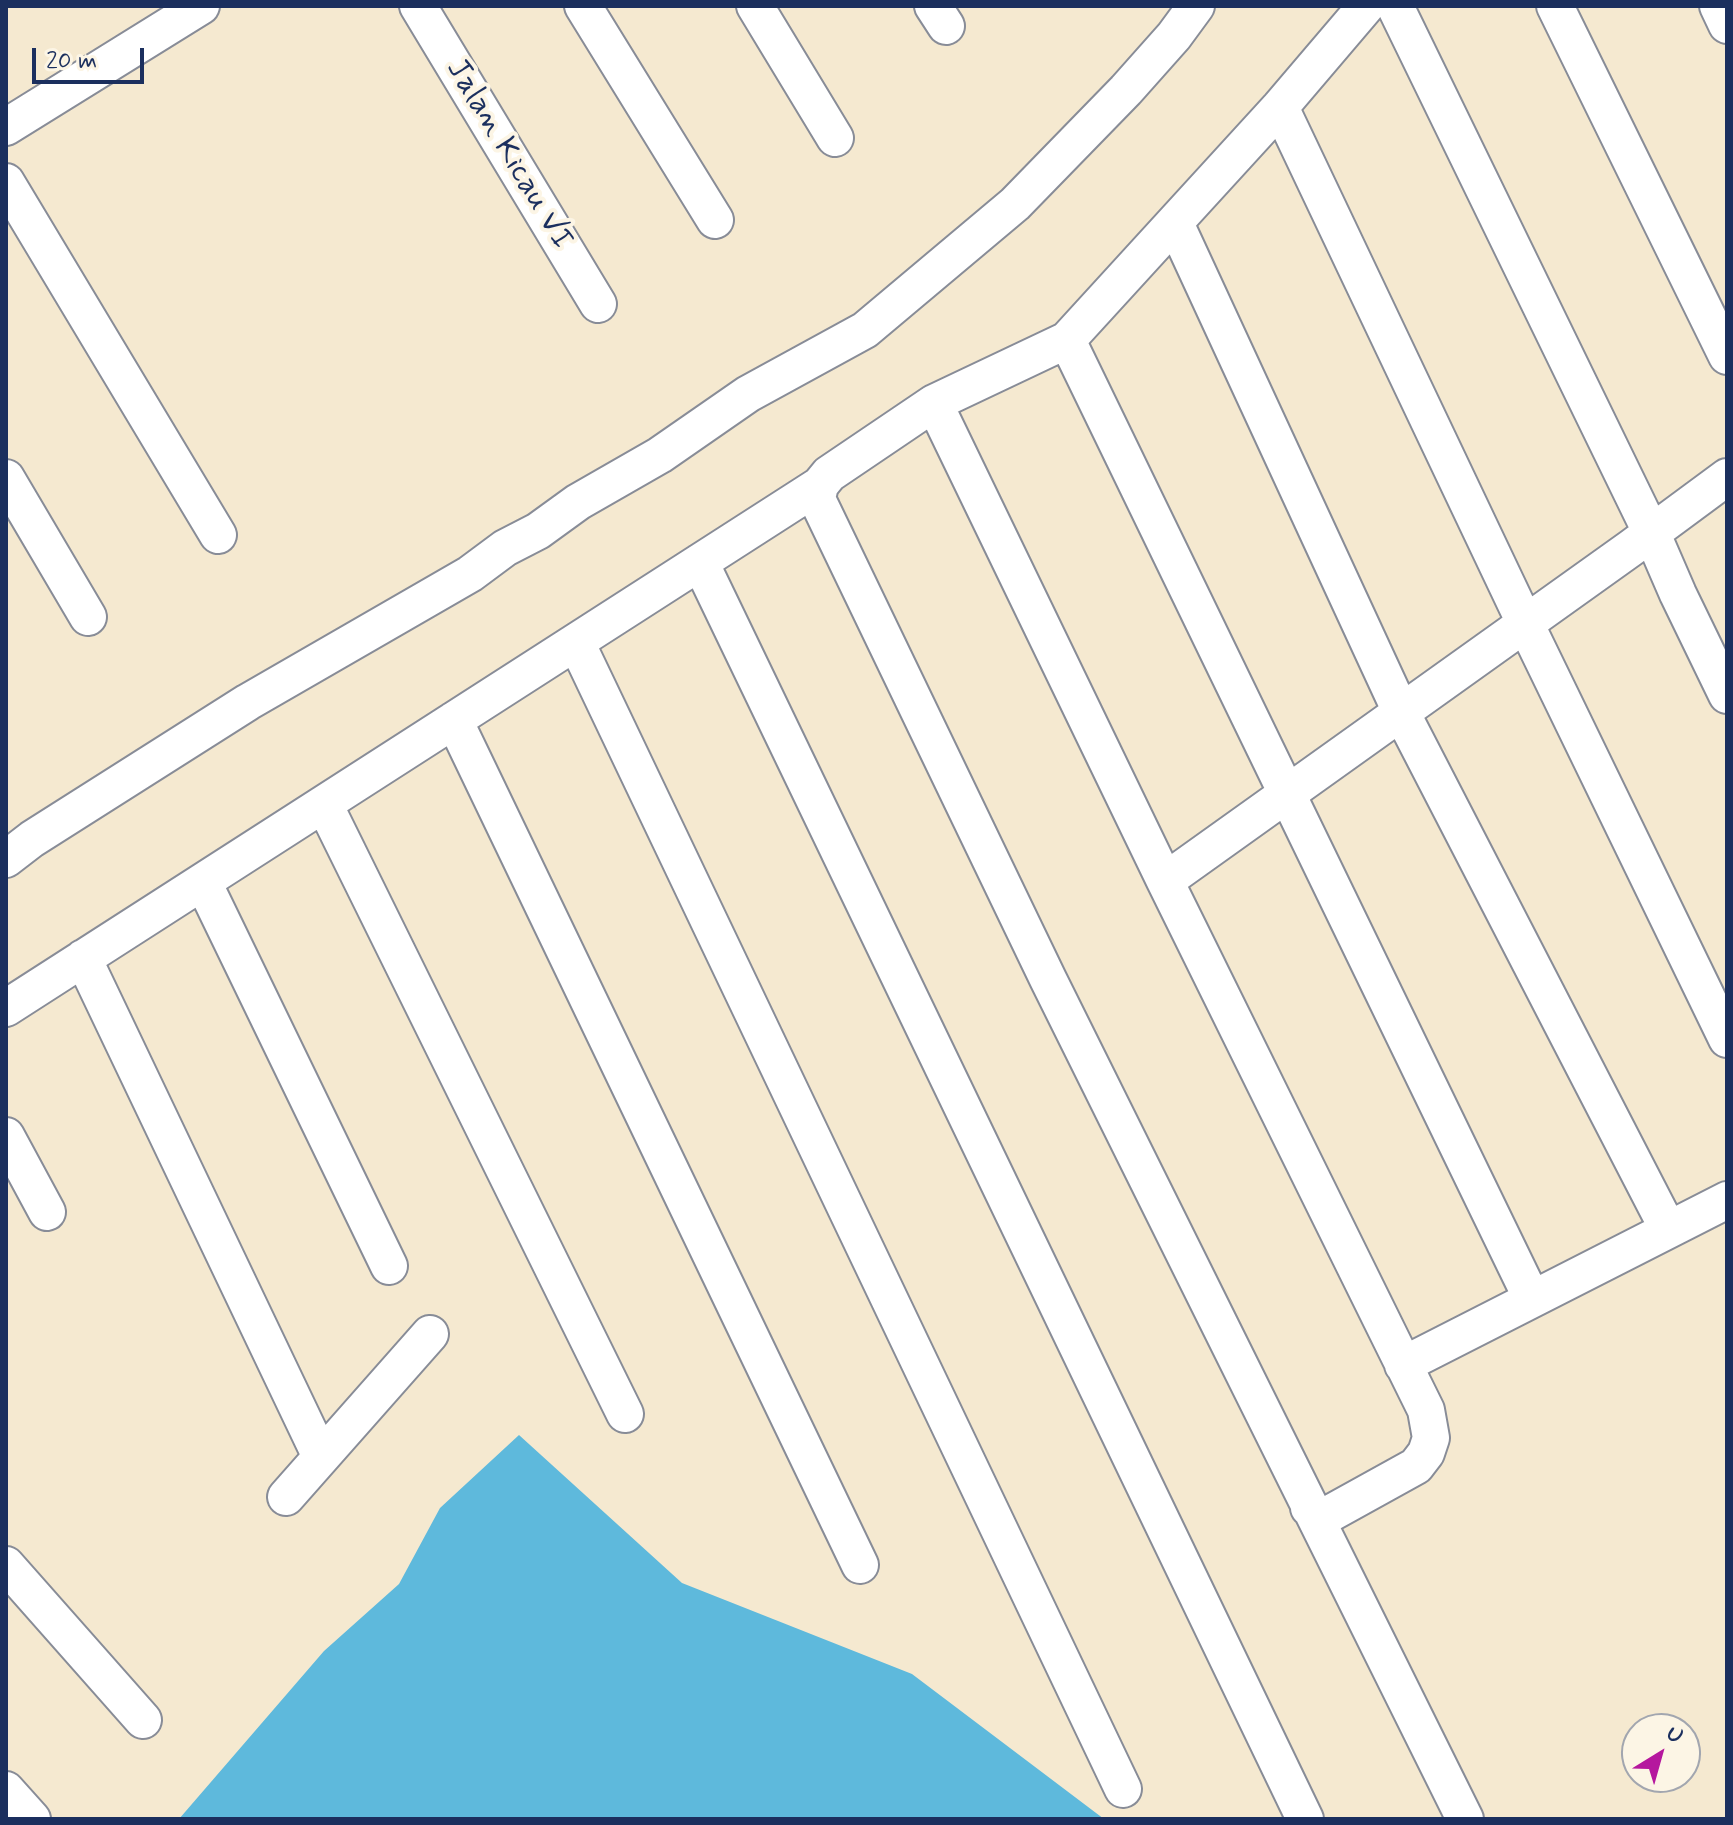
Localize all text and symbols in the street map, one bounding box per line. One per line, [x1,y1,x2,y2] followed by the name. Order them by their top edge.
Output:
[36,32,148,82] scale bar
[46,46,97,77] text: 20 m
[436,53,580,257] street label: Jalan Kicau VI
[1621,1713,1701,1793] north arrow
[1660,1720,1688,1751] text: U

